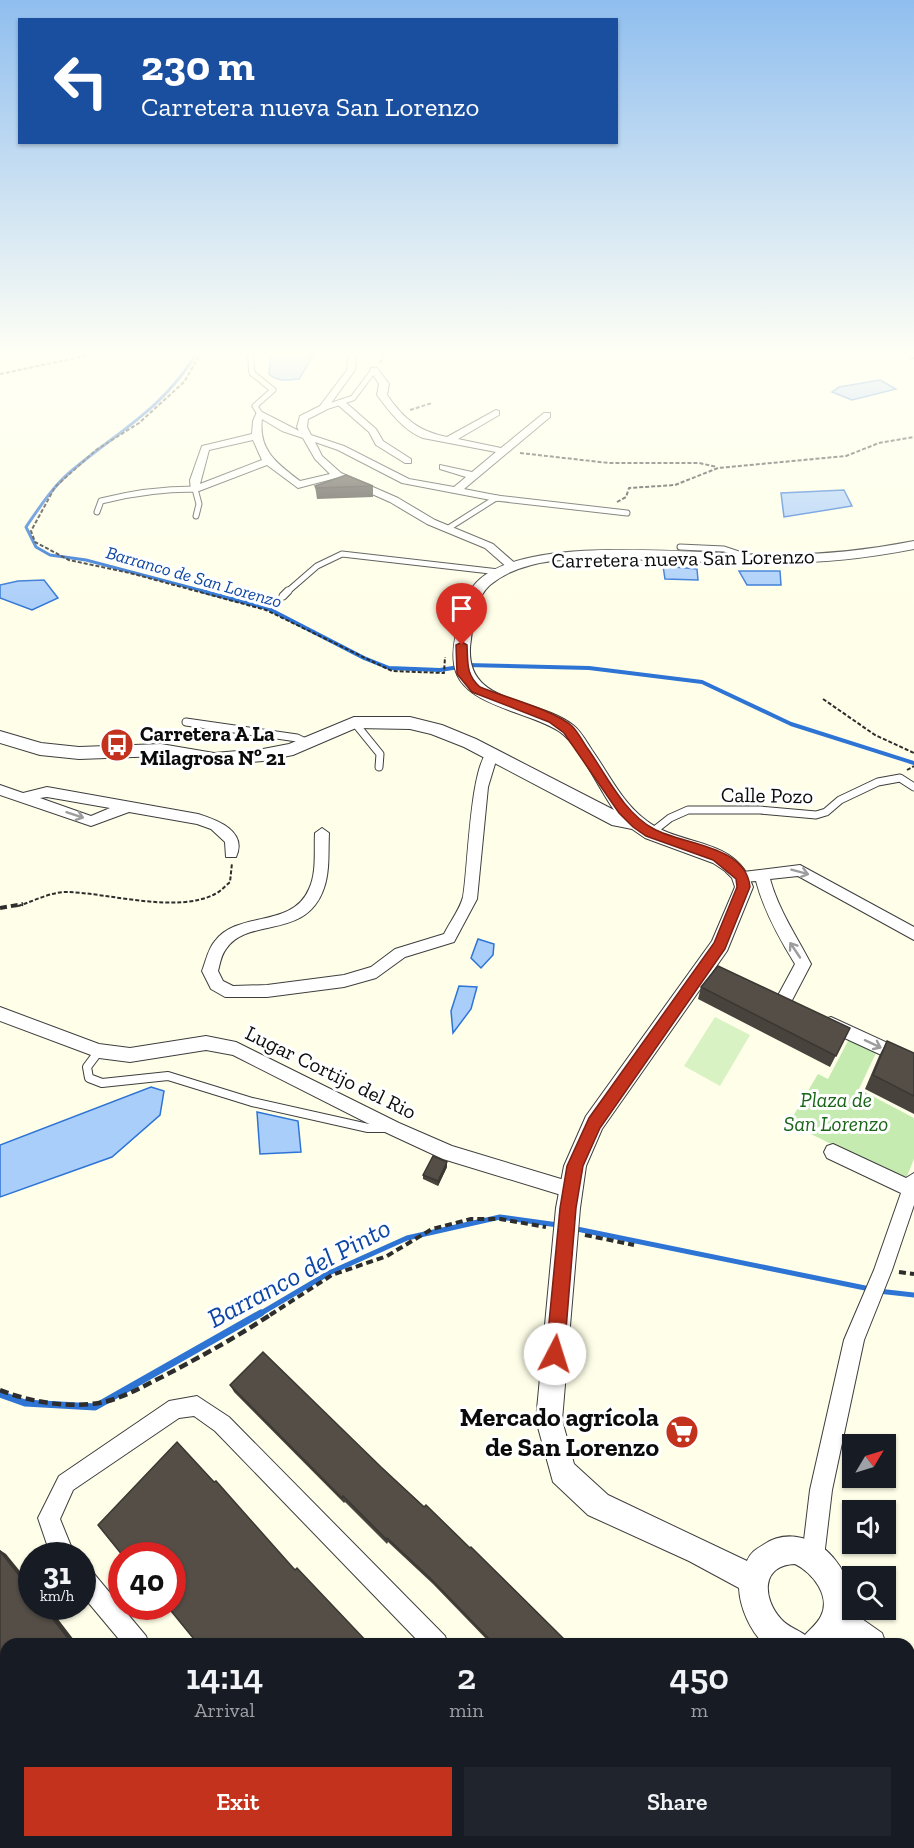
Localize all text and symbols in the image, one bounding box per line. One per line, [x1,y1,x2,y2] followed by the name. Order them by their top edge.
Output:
[141,40,255,91] text: 230 m
[42,42,120,120] icon: left
[141,91,479,123] text: Carretera nueva San Lorenzo
[104,541,284,613] water label: Barranco de San Lorenzo
[551,543,815,573] street label: Carretera nueva San Lorenzo
[436,583,487,645] pin
[445,592,478,625] icon: arrive
[140,721,286,770] place label: Carretera A La Milagrosa Nº 21
[99,727,135,763] bus stop icon: Carretera A La Milagrosa Nº 21
[721,782,813,808] street label: Calle Pozo
[65,811,84,822] one-way arrow
[790,867,809,879] one-way arrow
[789,942,801,959] one-way arrow
[241,1020,421,1125] street label: Lugar Cortijo del Rio
[863,1038,881,1050] one-way arrow
[784,1087,888,1136] park label: Plaza de San Lorenzo
[202,1211,396,1335] water label: Barranco del Pinto
[523,1322,587,1386] position arrow
[460,1401,659,1463] place label: Mercado agrícola de San Lorenzo
[664,1414,700,1450] supermarket icon: Mercado agrícola de San Lorenzo
[842,1434,896,1488] north arrow
[842,1434,896,1620] map controls
[842,1500,896,1554] button: sound
[108,1542,186,1620] speed limit sign: 40
[43,1556,71,1592] text: 31
[842,1566,896,1620] button: search
[40,1587,74,1605] text: km/h
[186,1655,263,1698] text: 14:14
[457,1655,476,1698] text: 2
[670,1655,729,1698] text: 450
[195,1698,255,1722] text: Arrival
[449,1698,484,1722] text: min
[691,1698,708,1722] text: m
[24,1767,452,1836] button: Exit
[464,1767,891,1836] button: Share

